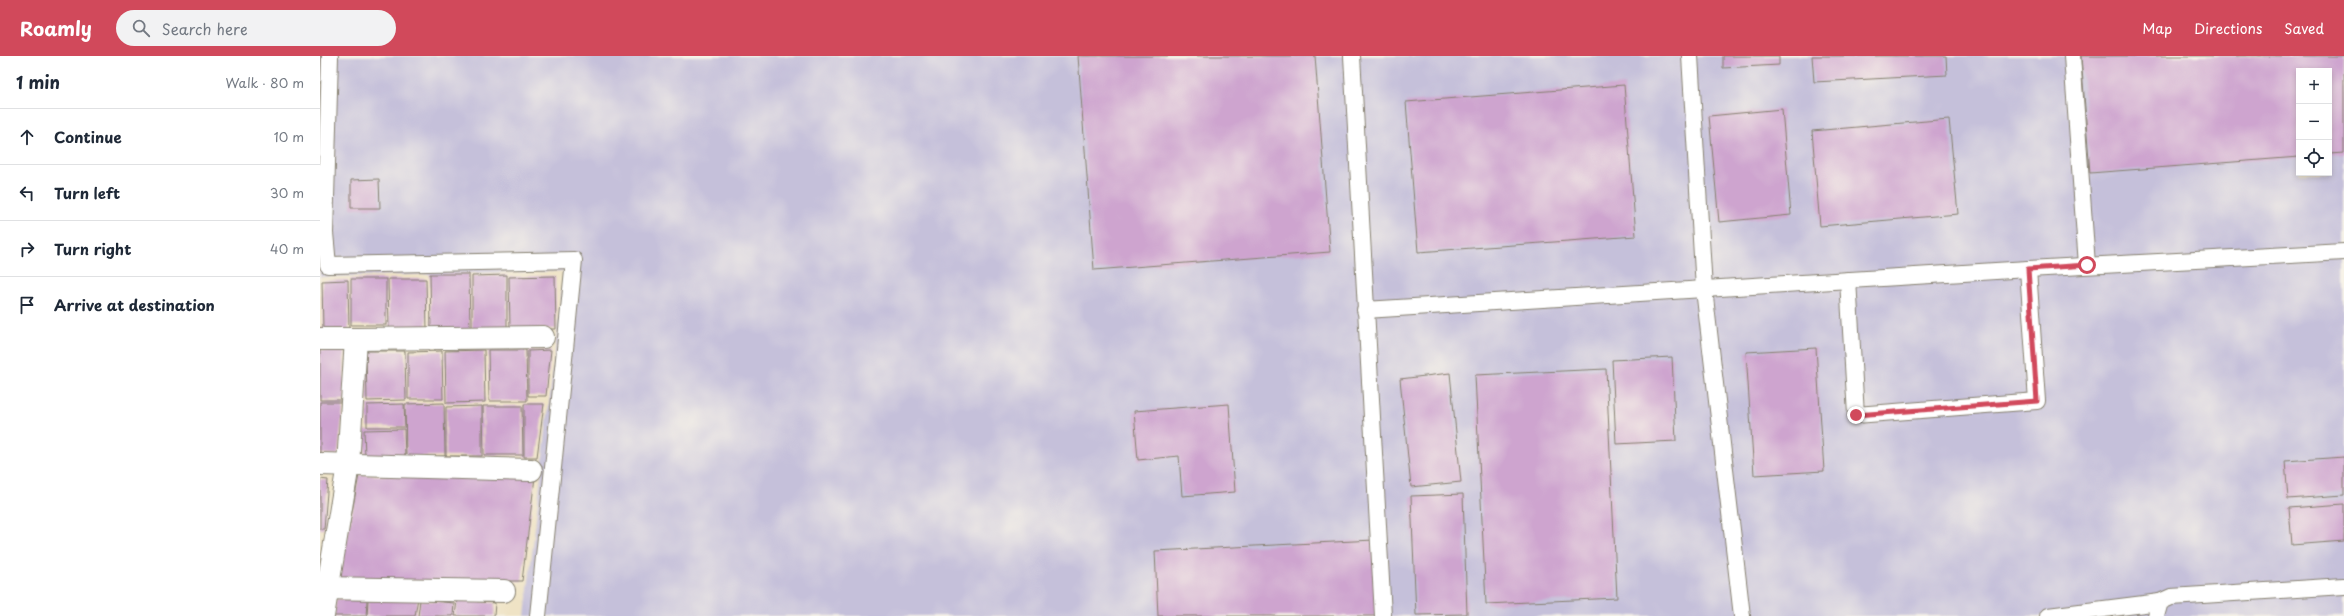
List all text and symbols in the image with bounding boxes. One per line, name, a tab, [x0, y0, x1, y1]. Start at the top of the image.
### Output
search box	[116, 10, 396, 46]
text: Roamly	[20, 14, 92, 42]
icon: search	[130, 17, 152, 39]
text: Search here	[162, 17, 248, 40]
text: Map	[2142, 18, 2172, 39]
text: Directions	[2194, 18, 2262, 39]
text: Saved	[2284, 18, 2324, 39]
map controls	[2296, 68, 2332, 176]
button: +	[2296, 68, 2332, 104]
text: 1 min	[16, 69, 60, 95]
text: Walk · 80 m	[226, 73, 304, 92]
button: −	[2296, 104, 2332, 140]
text: Continue	[54, 125, 122, 148]
icon: ahead	[16, 126, 38, 148]
text: 10 m	[274, 127, 304, 146]
button: locate	[2296, 140, 2332, 176]
text: Turn left	[54, 181, 120, 204]
icon: left	[16, 182, 38, 204]
text: 30 m	[270, 183, 304, 202]
text: Turn right	[54, 237, 131, 260]
icon: right	[16, 238, 38, 260]
text: 40 m	[270, 239, 304, 258]
route start	[2078, 256, 2096, 274]
text: Arrive at destination	[54, 293, 215, 316]
icon: arrive	[16, 294, 38, 316]
route end	[1847, 406, 1865, 424]

